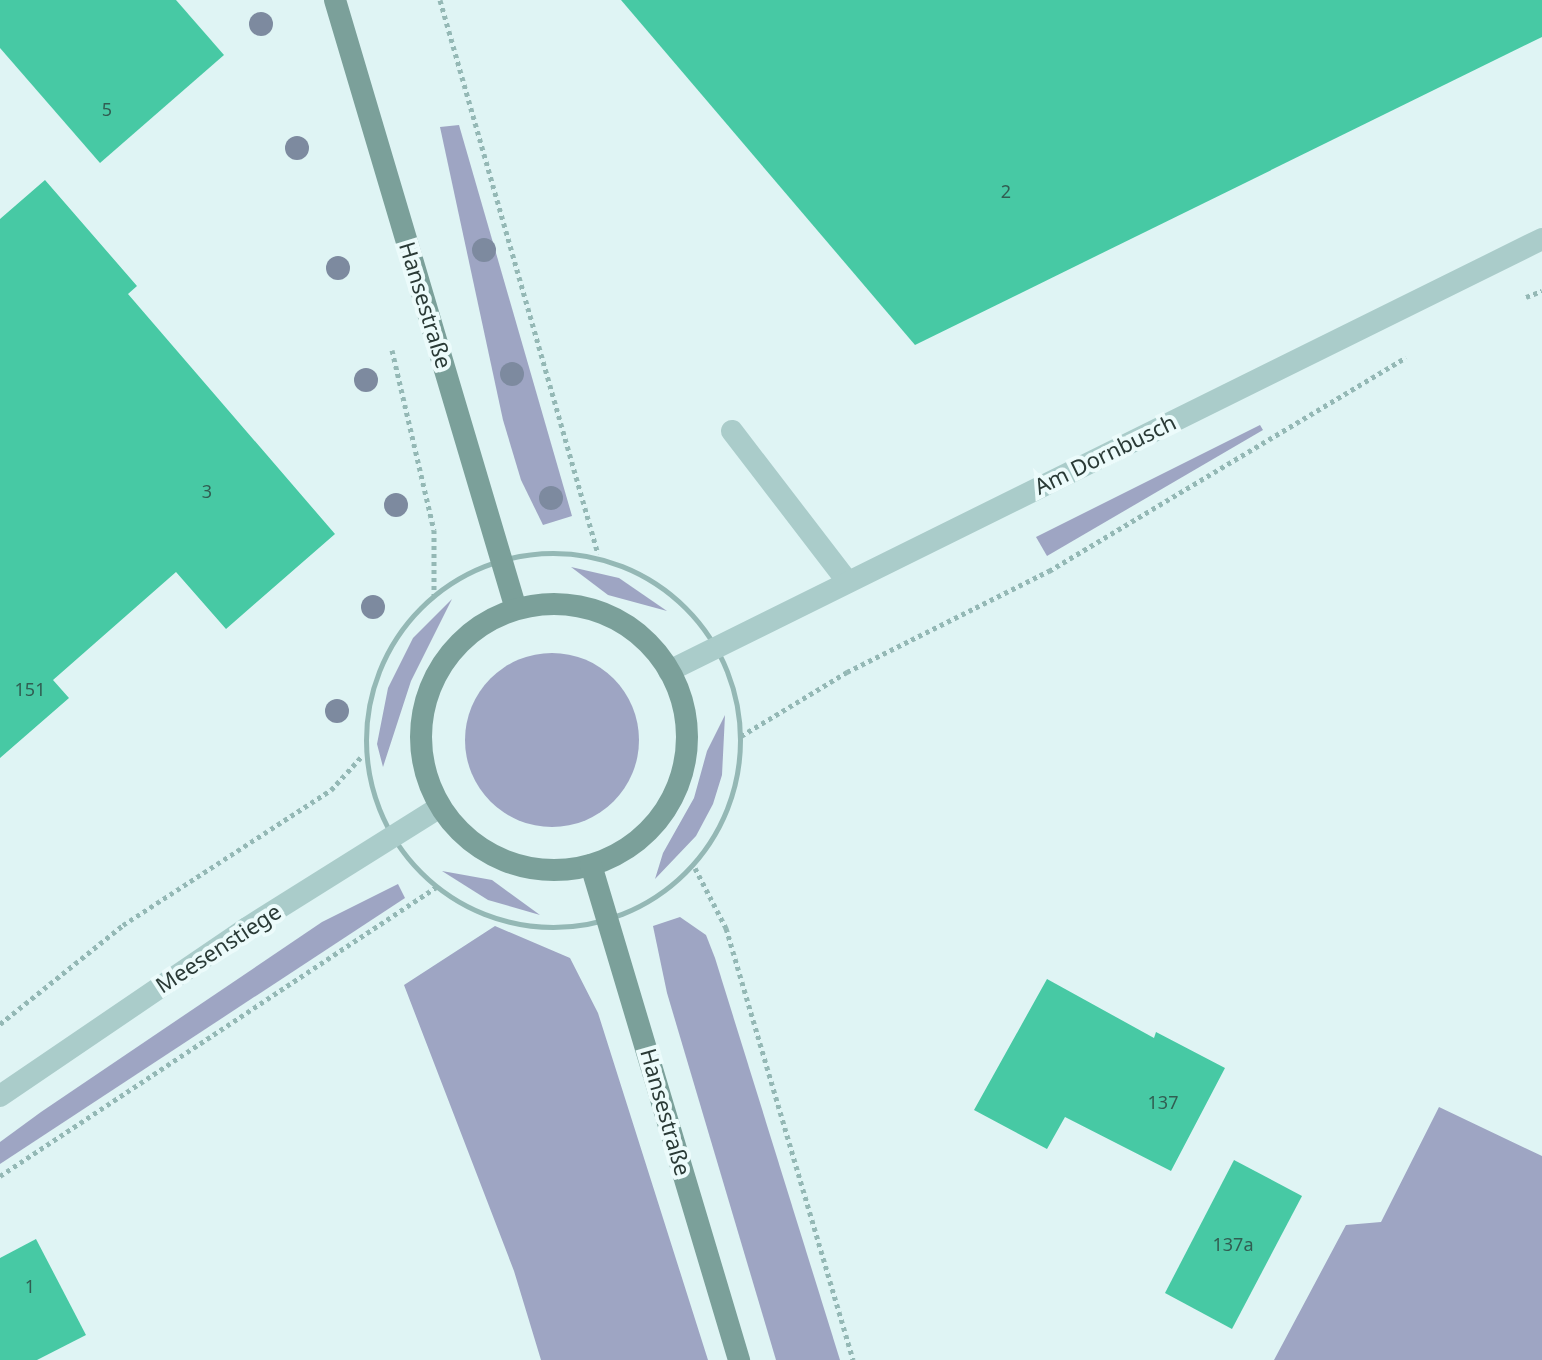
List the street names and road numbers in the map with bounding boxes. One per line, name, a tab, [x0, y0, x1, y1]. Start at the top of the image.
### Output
street label: Hansestraße	[394, 239, 458, 371]
street label: Am Dornbusch	[1030, 408, 1180, 500]
street label: Meesenstiege	[151, 898, 285, 998]
street label: Hansestraße	[635, 1045, 697, 1179]

